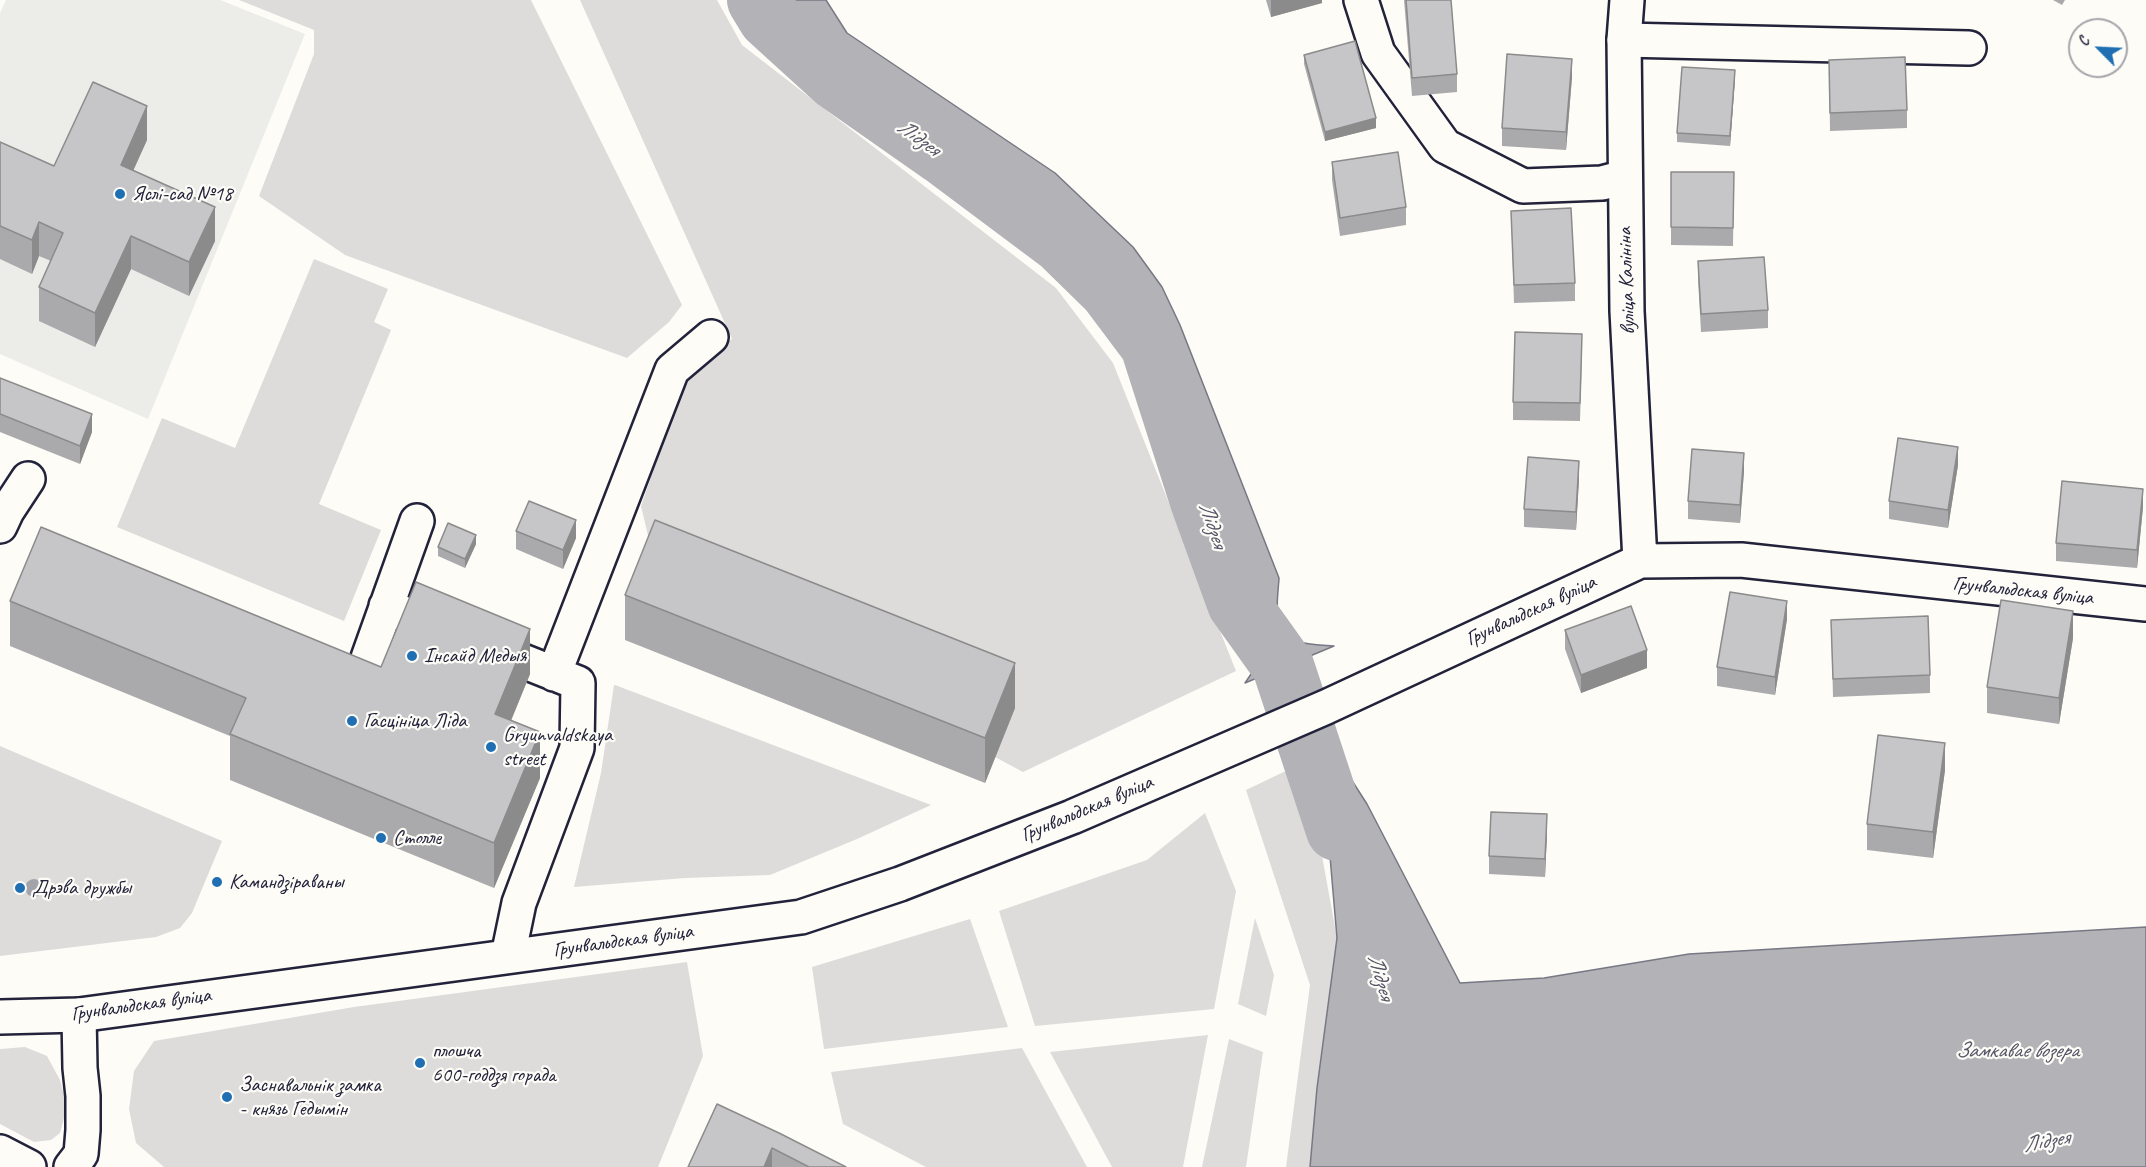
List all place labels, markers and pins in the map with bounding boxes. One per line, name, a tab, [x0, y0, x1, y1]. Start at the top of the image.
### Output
place label: Яслі-сад №18	[132, 181, 233, 207]
marker: Яслі-сад №18	[113, 187, 127, 201]
place label: Інсайд Медыя	[424, 643, 526, 669]
marker: Інсайд Медыя	[405, 649, 419, 663]
place label: Гасцініца Ліда	[364, 708, 466, 734]
marker: Гасцініца Ліда	[345, 714, 359, 728]
place label: Gryunvaldskaya street	[503, 722, 612, 772]
marker: Gryunvaldskaya street	[484, 740, 498, 754]
place label: Столле	[393, 825, 441, 851]
marker: Столле	[374, 831, 388, 845]
place label: Камандзіраваны	[229, 869, 343, 895]
place label: Дрэва дружбы	[32, 875, 131, 901]
marker: Камандзіраваны	[210, 875, 224, 889]
marker: Дрэва дружбы	[13, 881, 27, 895]
place label: плошча 600-годдзя горада	[432, 1038, 556, 1088]
marker: плошча 600-годдзя горада	[413, 1056, 427, 1070]
place label: Заснавальнік замка - князь Гедымін	[239, 1072, 381, 1122]
marker: Заснавальнік замка - князь Гедымін	[220, 1090, 234, 1104]

